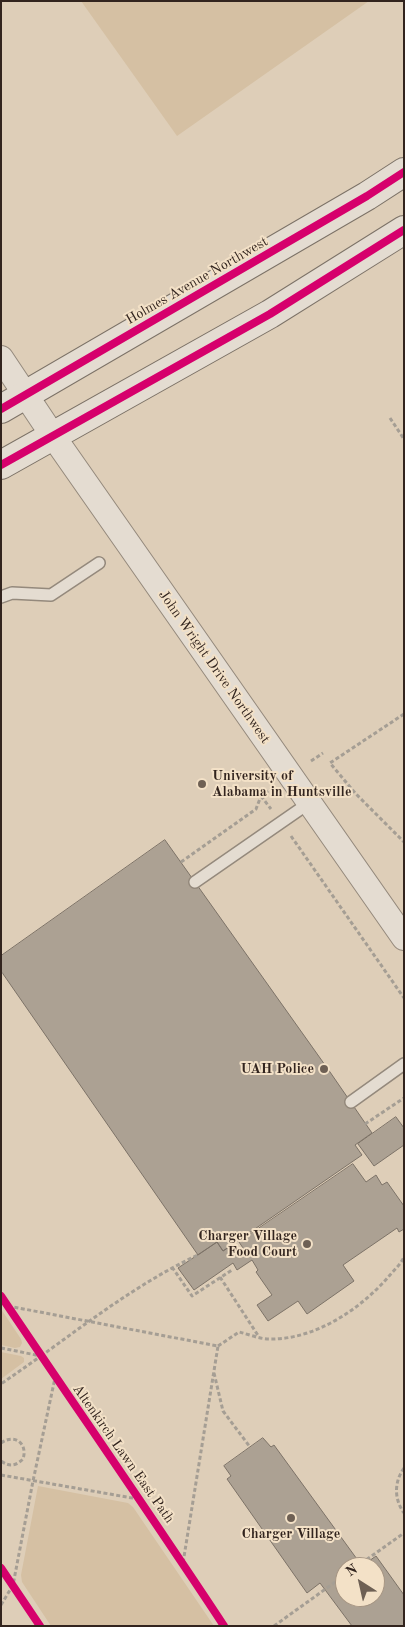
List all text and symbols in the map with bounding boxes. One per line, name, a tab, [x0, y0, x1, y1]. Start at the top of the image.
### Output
street label: Holmes Avenue Northwest	[123, 233, 271, 329]
street label: John Wright Drive Northwest	[155, 587, 273, 747]
place label: University of Alabama in Huntsville	[212, 768, 351, 800]
marker: University of Alabama in Huntsville	[196, 778, 208, 790]
place label: UAH Police	[240, 1061, 314, 1077]
marker: UAH Police	[318, 1063, 330, 1075]
place label: Charger Village Food Court	[198, 1228, 297, 1260]
marker: Charger Village Food Court	[301, 1238, 313, 1250]
street label: Altenkirch Lawn East Path	[69, 1381, 177, 1527]
marker: Charger Village	[285, 1512, 297, 1524]
place label: Charger Village	[242, 1526, 340, 1542]
north arrow	[335, 1557, 385, 1607]
text: N	[344, 1562, 360, 1579]

